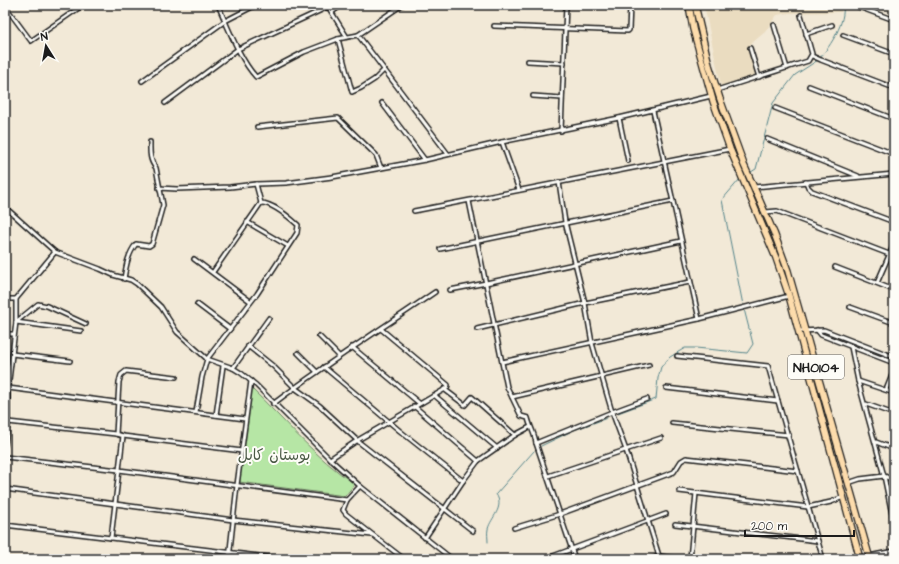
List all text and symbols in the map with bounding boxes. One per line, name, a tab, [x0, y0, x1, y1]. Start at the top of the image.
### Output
north arrow	[26, 26, 66, 66]
text: N	[39, 29, 49, 45]
road number: NH0104	[788, 355, 844, 379]
park label: بوستان کابل	[238, 445, 310, 466]
scale bar	[745, 512, 854, 538]
text: 200 m	[751, 518, 788, 535]

